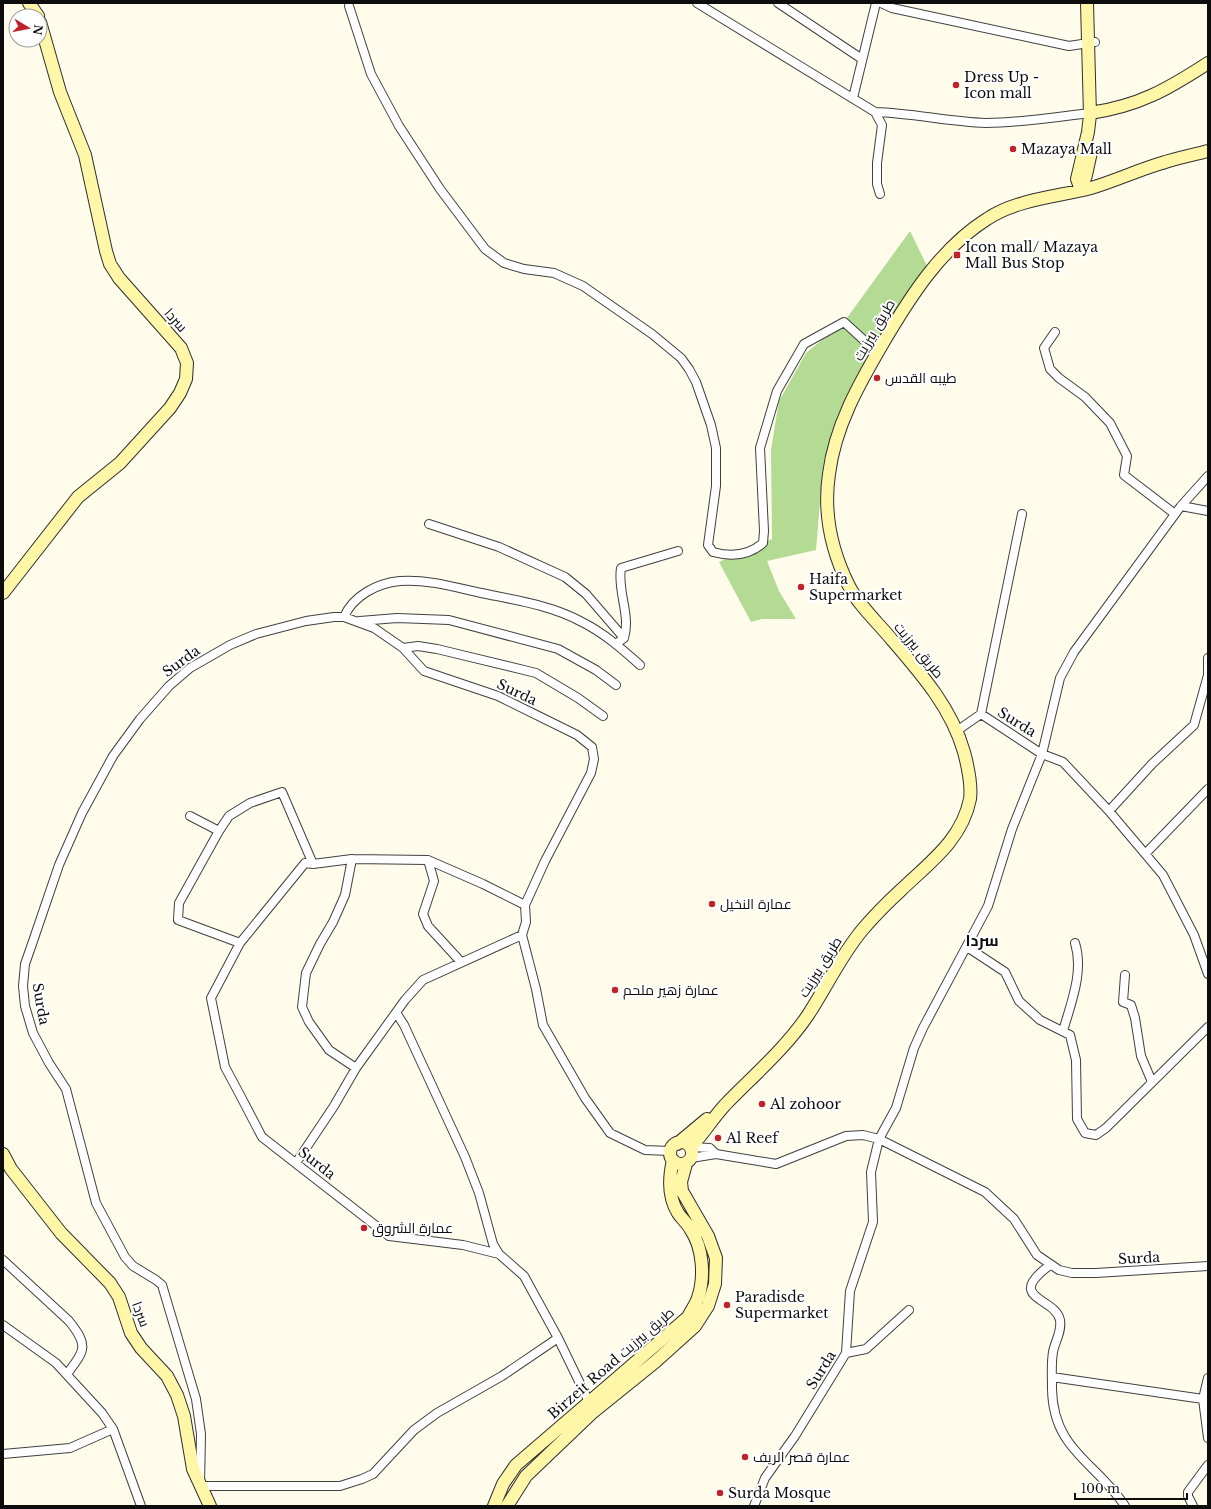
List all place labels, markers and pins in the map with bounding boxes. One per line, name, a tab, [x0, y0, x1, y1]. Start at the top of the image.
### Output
place label: Dress Up - Icon mall	[964, 68, 1039, 102]
marker: Dress Up - Icon mall	[951, 80, 961, 90]
place label: Mazaya Mall	[1021, 140, 1112, 158]
marker: Mazaya Mall	[1008, 144, 1018, 154]
place label: Icon mall/ Mazaya Mall Bus Stop	[965, 238, 1098, 272]
marker: Icon mall/ Mazaya Mall Bus Stop	[952, 250, 962, 260]
place label: طيبه القدس	[885, 369, 957, 387]
marker: طيبه القدس	[872, 373, 882, 383]
place label: Haifa Supermarket	[809, 570, 903, 604]
marker: Haifa Supermarket	[796, 582, 806, 592]
place label: عمارة النخيل	[720, 895, 792, 913]
marker: عمارة النخيل	[707, 899, 717, 909]
place label: عمارة زهير ملحم	[623, 981, 719, 1000]
marker: عمارة زهير ملحم	[610, 985, 620, 995]
place label: Al zohoor	[769, 1095, 841, 1113]
marker: Al zohoor	[757, 1099, 767, 1109]
place label: Al Reef	[725, 1129, 780, 1147]
marker: Al Reef	[713, 1133, 723, 1143]
place label: عمارة الشروق	[372, 1219, 453, 1237]
marker: عمارة الشروق	[359, 1223, 369, 1233]
place label: Paradisde Supermarket	[735, 1288, 829, 1322]
marker: Paradisde Supermarket	[722, 1300, 732, 1310]
place label: عمارة قصر الريف	[753, 1448, 850, 1466]
marker: عمارة قصر الريف	[740, 1452, 750, 1462]
place label: Surda Mosque	[728, 1484, 831, 1502]
marker: Surda Mosque	[715, 1488, 725, 1498]

